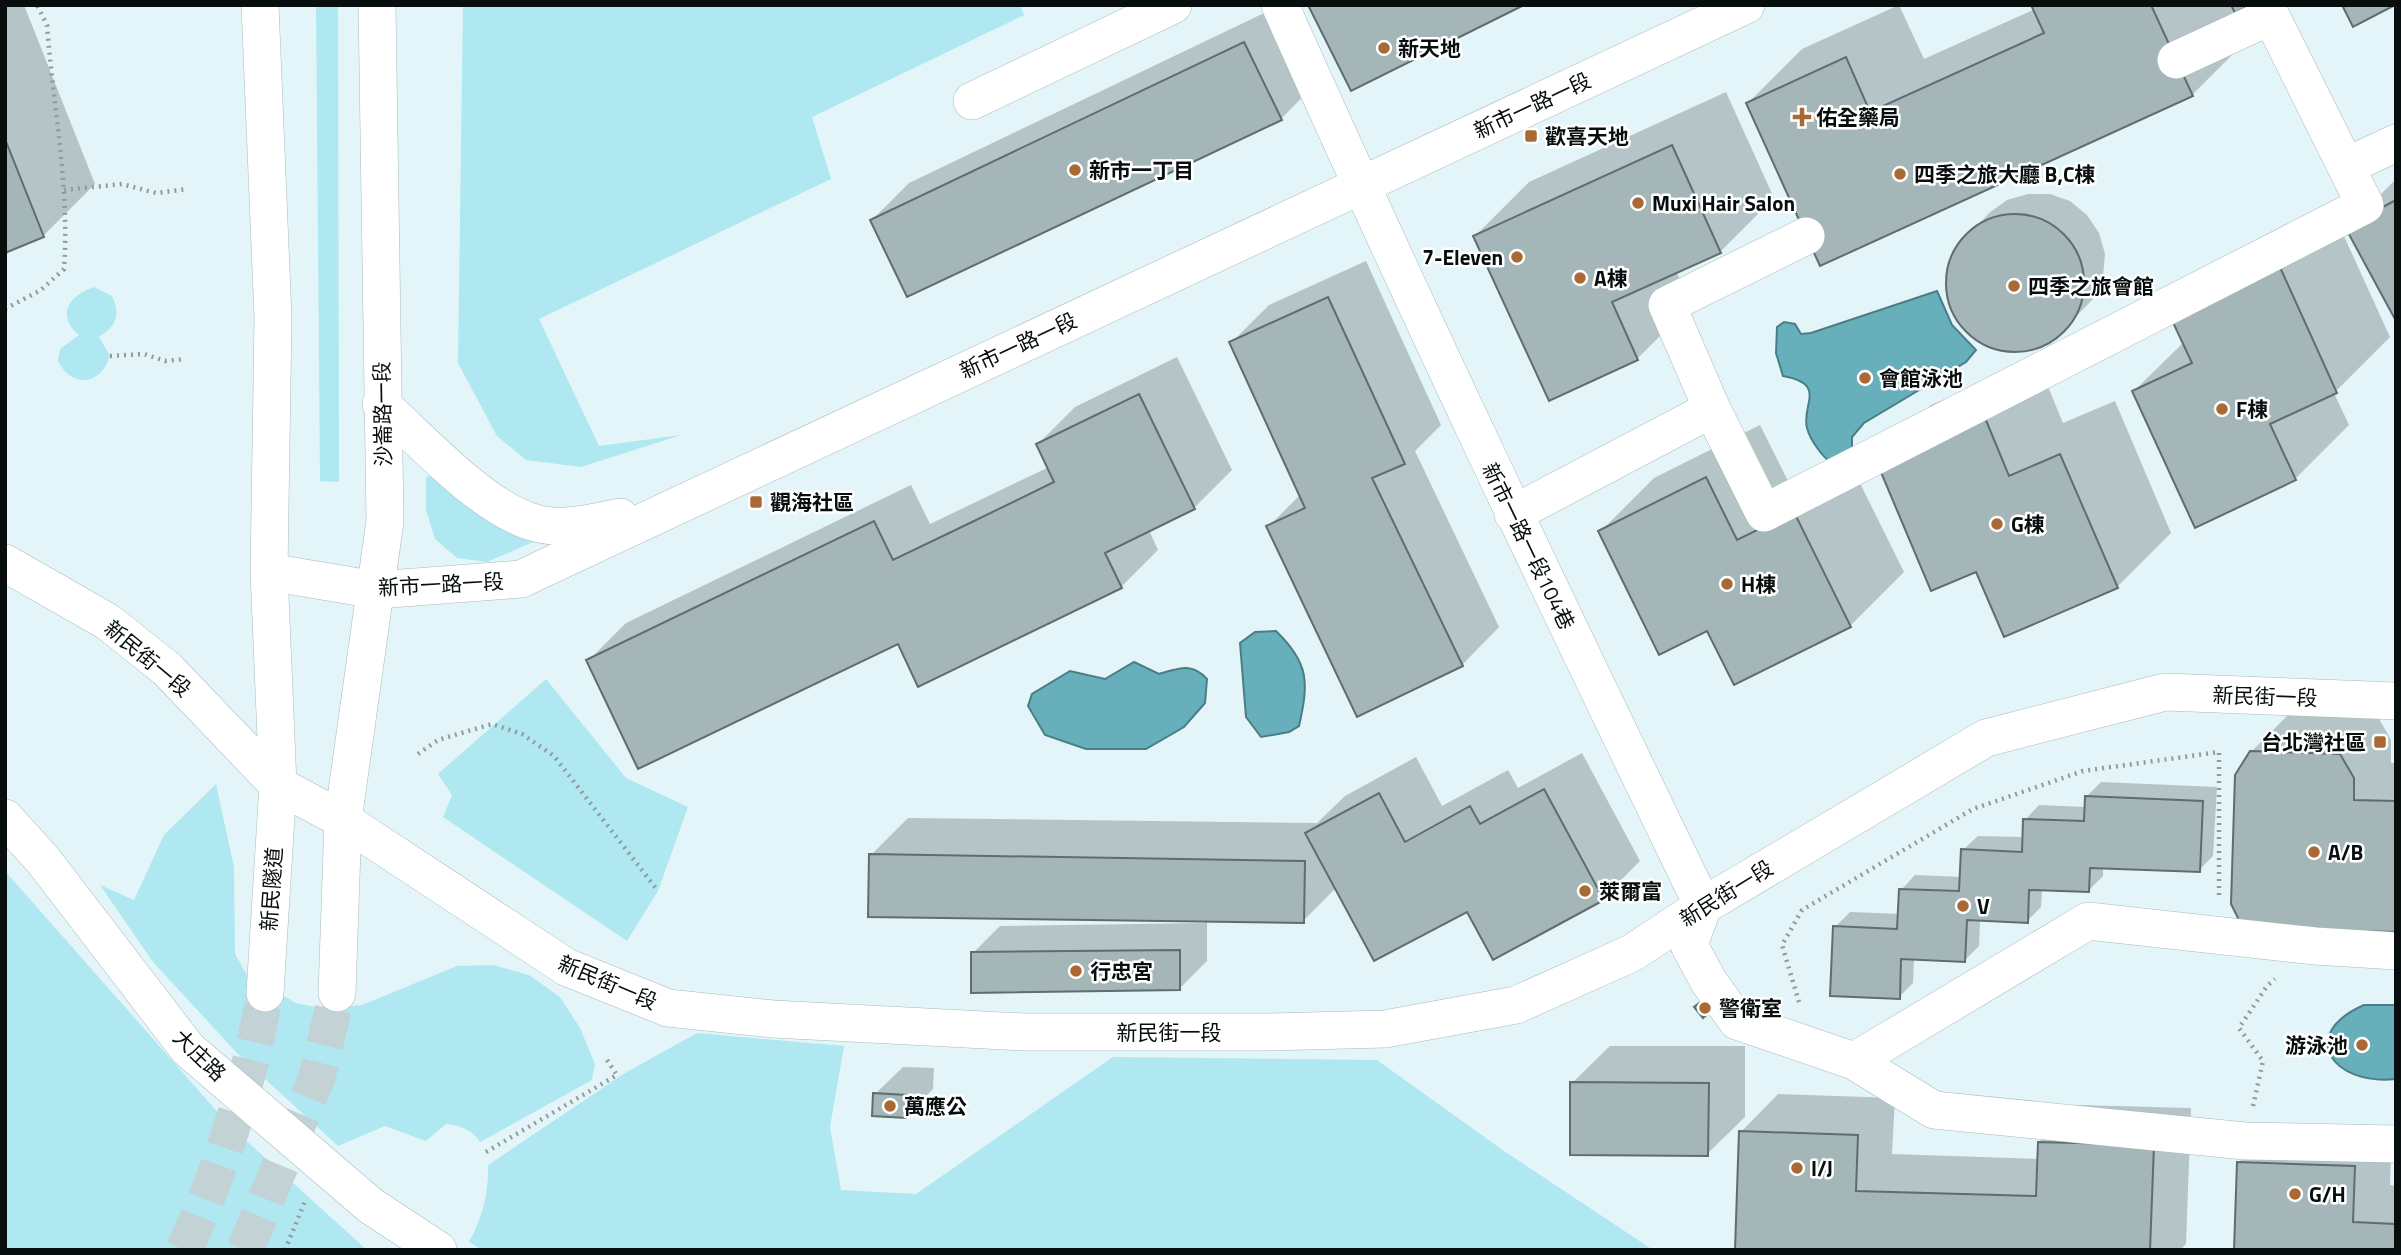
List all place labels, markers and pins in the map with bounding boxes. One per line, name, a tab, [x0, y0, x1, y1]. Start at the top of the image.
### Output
place label: 新天地	[1398, 32, 1461, 64]
marker: 新天地	[1376, 40, 1392, 56]
place label: 佑全藥局	[1816, 101, 1900, 133]
marker: 佑全藥局	[1794, 109, 1810, 125]
place label: 歡喜天地	[1545, 120, 1629, 152]
marker: 歡喜天地	[1523, 128, 1539, 144]
place label: 新市一丁目	[1089, 154, 1194, 186]
place label: 四季之旅大廳 B,C棟	[1914, 158, 2095, 190]
marker: 新市一丁目	[1067, 162, 1083, 178]
marker: 四季之旅大廳 B,C棟	[1892, 166, 1908, 182]
place label: Muxi Hair Salon	[1652, 187, 1795, 219]
marker: Muxi Hair Salon	[1630, 195, 1646, 211]
place label: 7-Eleven	[1422, 241, 1503, 273]
marker: 7-Eleven	[1509, 249, 1525, 265]
place label: A棟	[1594, 262, 1628, 294]
marker: A棟	[1572, 270, 1588, 286]
place label: 四季之旅會館	[2028, 270, 2154, 302]
marker: 四季之旅會館	[2006, 278, 2022, 294]
place label: 會館泳池	[1879, 362, 1963, 394]
marker: 會館泳池	[1857, 370, 1873, 386]
place label: F棟	[2236, 393, 2268, 425]
marker: F棟	[2214, 401, 2230, 417]
place label: 觀海社區	[770, 486, 854, 518]
marker: 觀海社區	[748, 494, 764, 510]
place label: G棟	[2011, 508, 2045, 540]
marker: G棟	[1989, 516, 2005, 532]
place label: H棟	[1741, 568, 1776, 600]
marker: H棟	[1719, 576, 1735, 592]
place label: 台北灣社區	[2261, 726, 2366, 758]
marker: 台北灣社區	[2372, 734, 2388, 750]
place label: A/B	[2328, 836, 2363, 868]
marker: A/B	[2306, 844, 2322, 860]
place label: 萊爾富	[1599, 875, 1662, 907]
marker: 萊爾富	[1577, 883, 1593, 899]
place label: V	[1977, 890, 1990, 922]
marker: V	[1955, 898, 1971, 914]
place label: 行忠宮	[1090, 955, 1153, 987]
marker: 行忠宮	[1068, 963, 1084, 979]
place label: 警衛室	[1719, 992, 1782, 1024]
marker: 警衛室	[1697, 1000, 1713, 1016]
place label: 游泳池	[2285, 1029, 2348, 1061]
marker: 游泳池	[2354, 1037, 2370, 1053]
place label: 萬應公	[904, 1090, 967, 1122]
marker: 萬應公	[882, 1098, 898, 1114]
place label: I/J	[1811, 1152, 1833, 1184]
marker: I/J	[1789, 1160, 1805, 1176]
place label: G/H	[2309, 1178, 2346, 1210]
marker: G/H	[2287, 1186, 2303, 1202]

